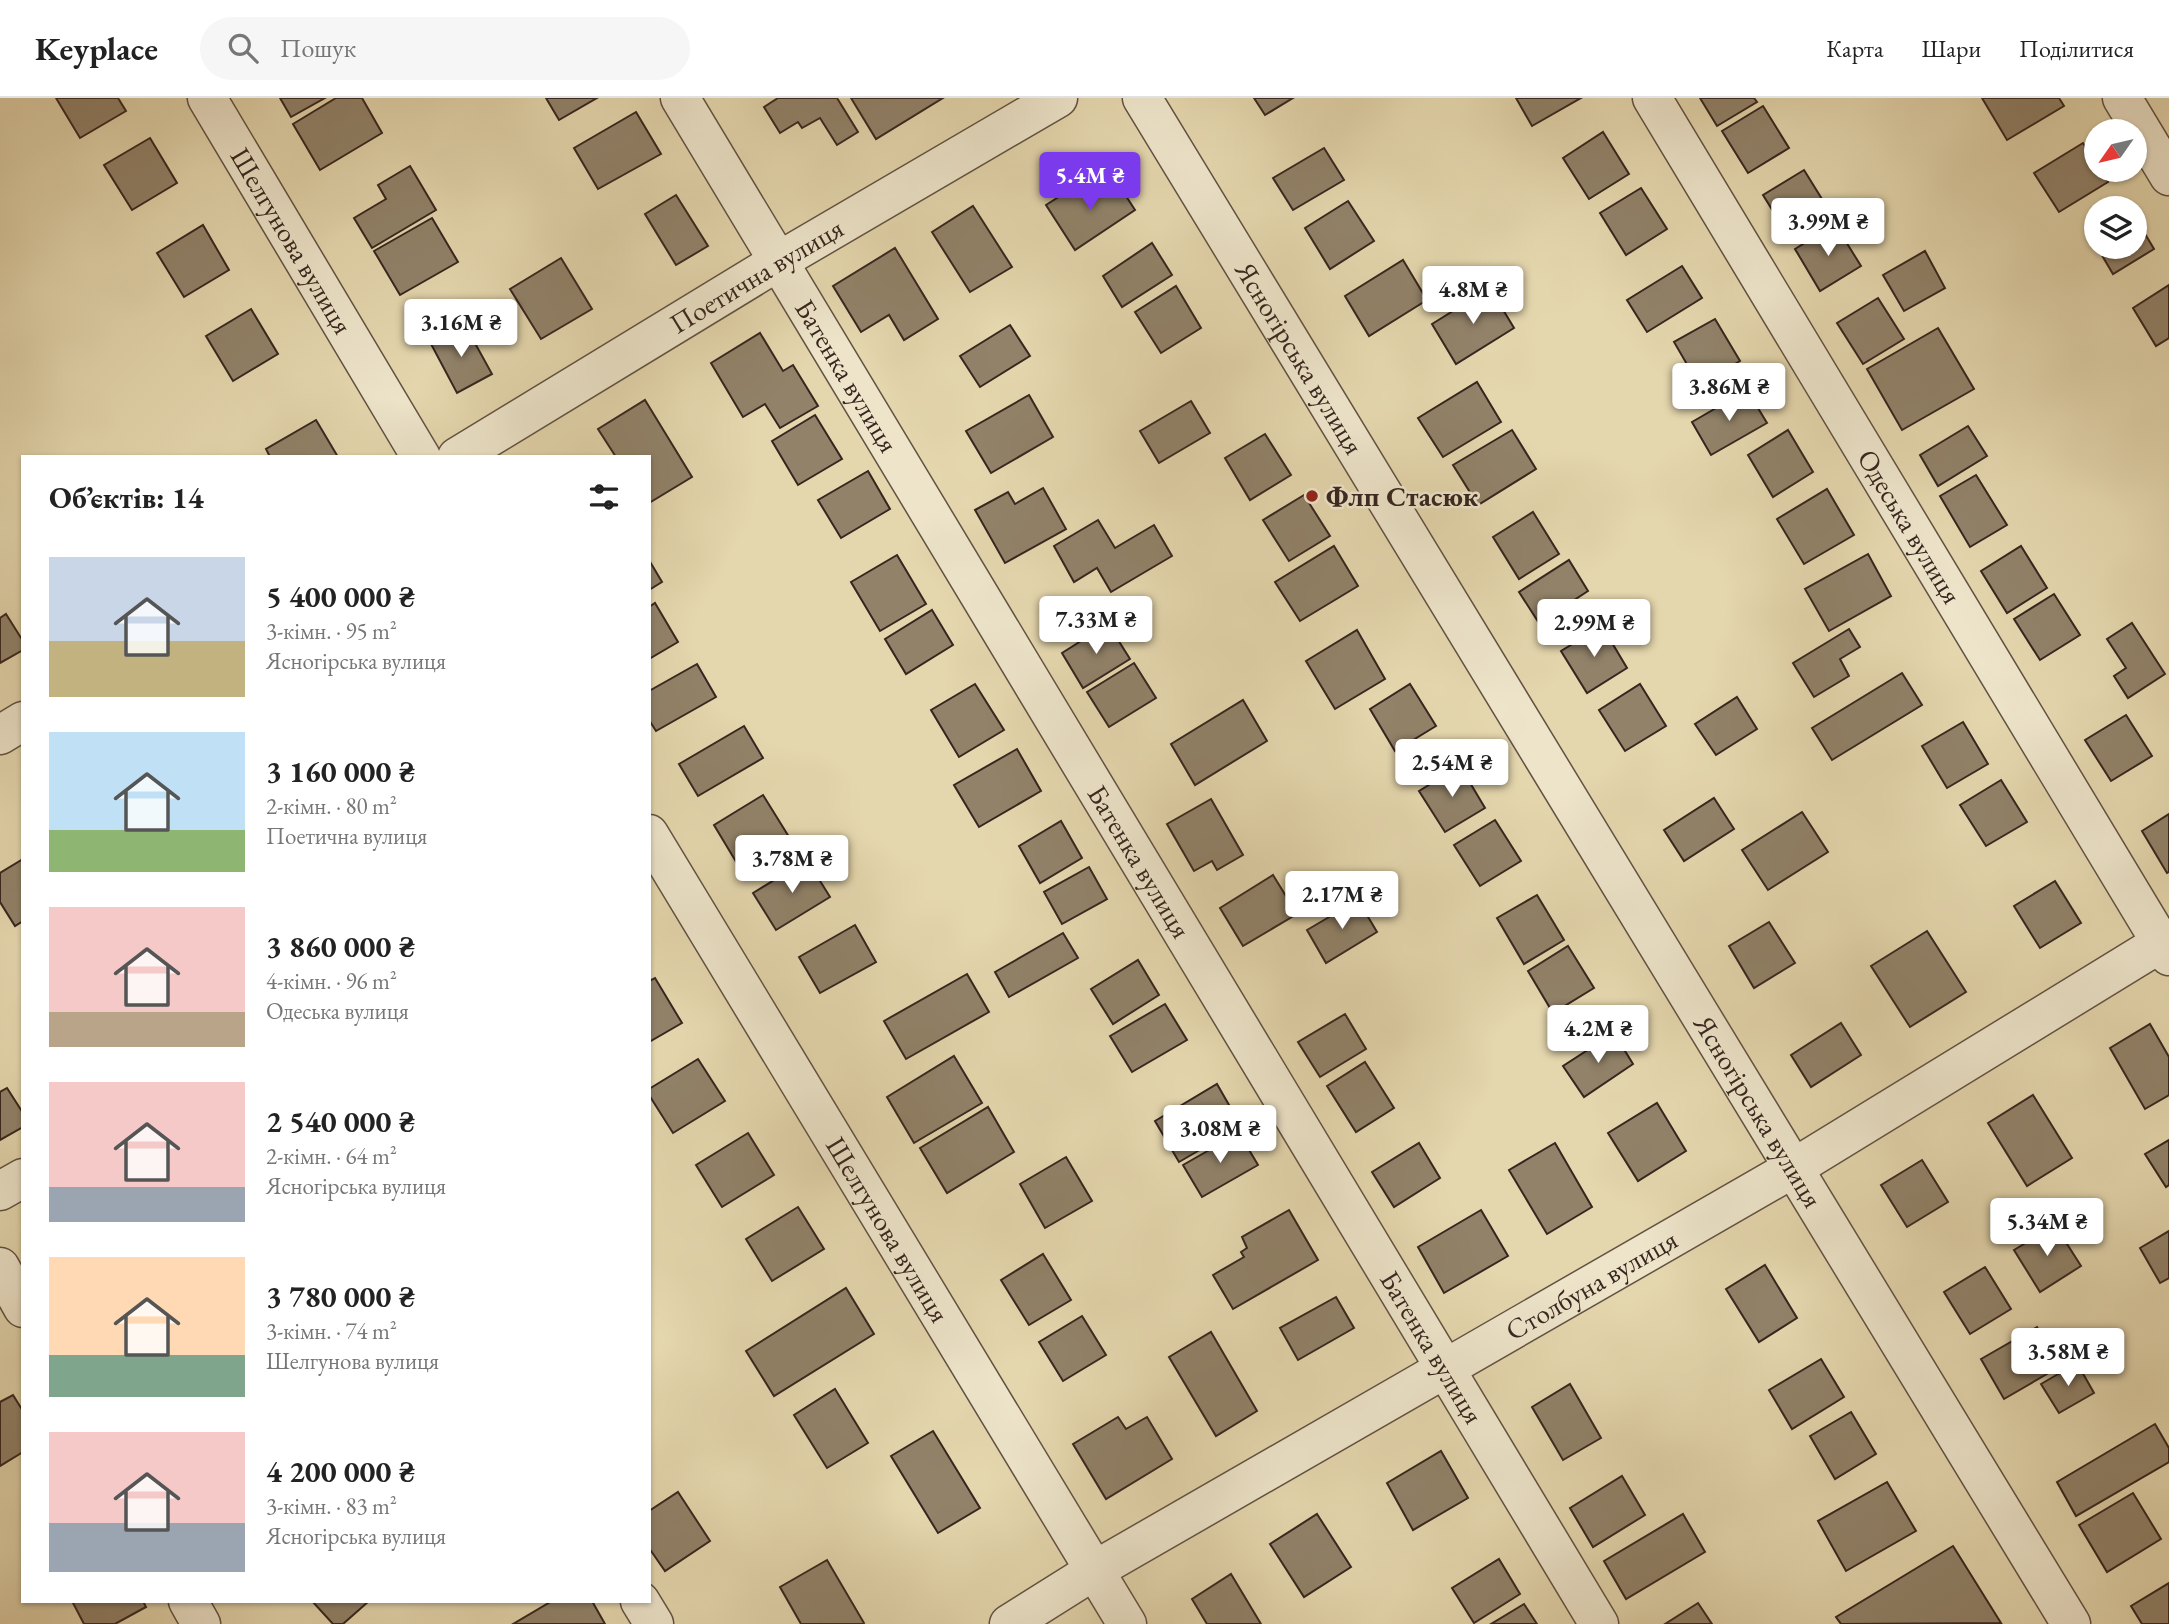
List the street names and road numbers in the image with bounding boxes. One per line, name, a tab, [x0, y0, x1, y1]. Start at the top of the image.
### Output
street label: Шелгунова вулиця	[223, 141, 361, 340]
street label: Поетична вулиця	[663, 210, 850, 341]
street label: Ясногірська вулиця	[1227, 254, 1373, 461]
street label: Батенка вулиця	[787, 292, 907, 459]
street label: Одеська вулиця	[1850, 442, 1970, 610]
street label: Батенка вулиця	[1080, 778, 1200, 945]
street label: Ясногірська вулиця	[1686, 1007, 1831, 1214]
street label: Шелгунова вулиця	[818, 1130, 958, 1329]
street label: Столбуна вулиця	[1499, 1221, 1684, 1348]
street label: Батенка вулиця	[1372, 1264, 1492, 1430]

